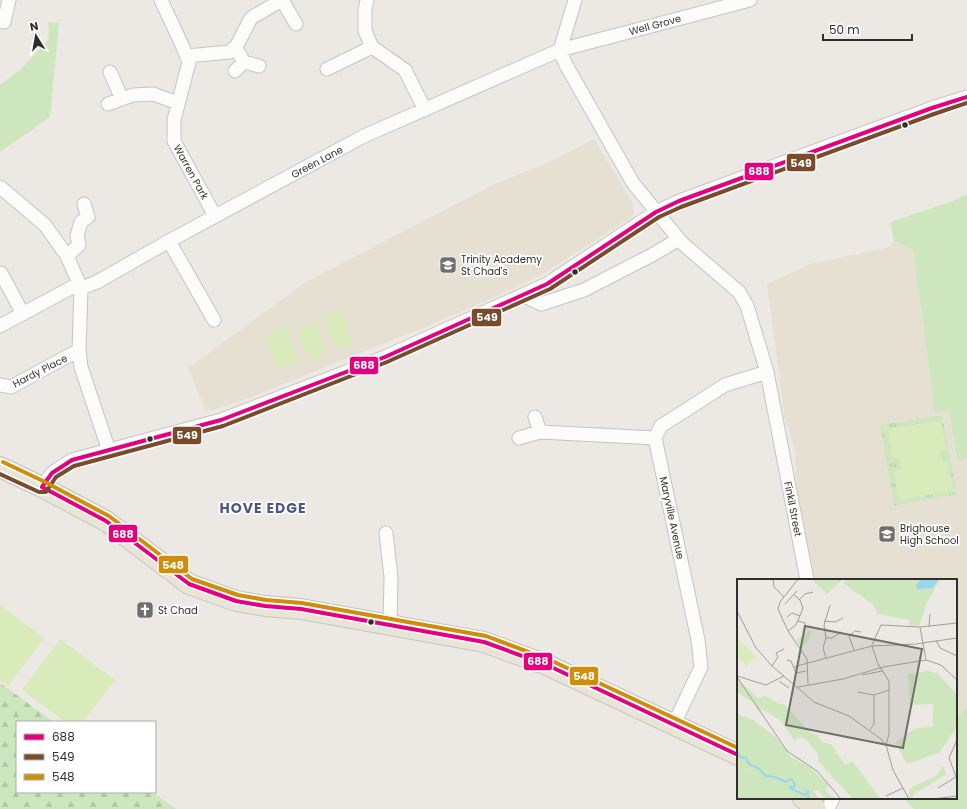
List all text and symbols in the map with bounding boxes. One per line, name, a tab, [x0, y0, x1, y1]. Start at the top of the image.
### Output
street label: Well Grove	[627, 11, 683, 39]
north arrow	[16, 16, 56, 56]
scale bar	[823, 16, 912, 42]
text: N	[29, 18, 40, 35]
text: 50 m	[829, 21, 860, 38]
unlabelled marker	[900, 120, 910, 130]
street label: Warren Park	[170, 142, 213, 203]
street label: Green Lane	[288, 142, 346, 182]
line badge: 549	[786, 153, 816, 172]
text: 549	[790, 155, 812, 171]
line badge: 688	[744, 162, 774, 181]
text: 688	[748, 163, 770, 179]
place label: Trinity Academy St Chad's	[461, 252, 542, 279]
school or university icon: Trinity Academy St Chad's	[438, 255, 458, 275]
unlabelled marker	[570, 267, 580, 277]
line badge: 549	[471, 308, 502, 327]
text: 549	[476, 309, 498, 325]
street label: Hardy Place	[10, 351, 70, 391]
line badge: 688	[349, 356, 379, 375]
text: 688	[353, 357, 375, 373]
line badge: 549	[172, 426, 202, 445]
text: 549	[176, 427, 198, 443]
unlabelled marker	[145, 434, 155, 444]
street label: Maryville Avenue	[656, 475, 688, 561]
street label: Finkil Street	[780, 480, 806, 538]
district label: HOVE EDGE	[220, 498, 307, 518]
place label: Brighouse High School	[900, 521, 959, 548]
line badge: 688	[108, 524, 138, 543]
school or university icon: Brighouse High School	[877, 524, 897, 544]
text: 688	[112, 526, 134, 542]
line badge: 548	[158, 555, 189, 574]
text: 548	[162, 557, 184, 573]
inset map	[737, 579, 957, 799]
church icon: St Chad	[135, 600, 155, 620]
place label: St Chad	[158, 603, 198, 618]
unlabelled marker	[366, 617, 376, 627]
line badge: 688	[523, 652, 553, 671]
text: 688	[527, 653, 549, 669]
line badge: 548	[569, 666, 599, 686]
text: 548	[573, 668, 595, 684]
legend	[16, 721, 156, 793]
text: 688	[52, 728, 75, 745]
text: 549	[52, 748, 75, 765]
text: 548	[52, 768, 75, 785]

